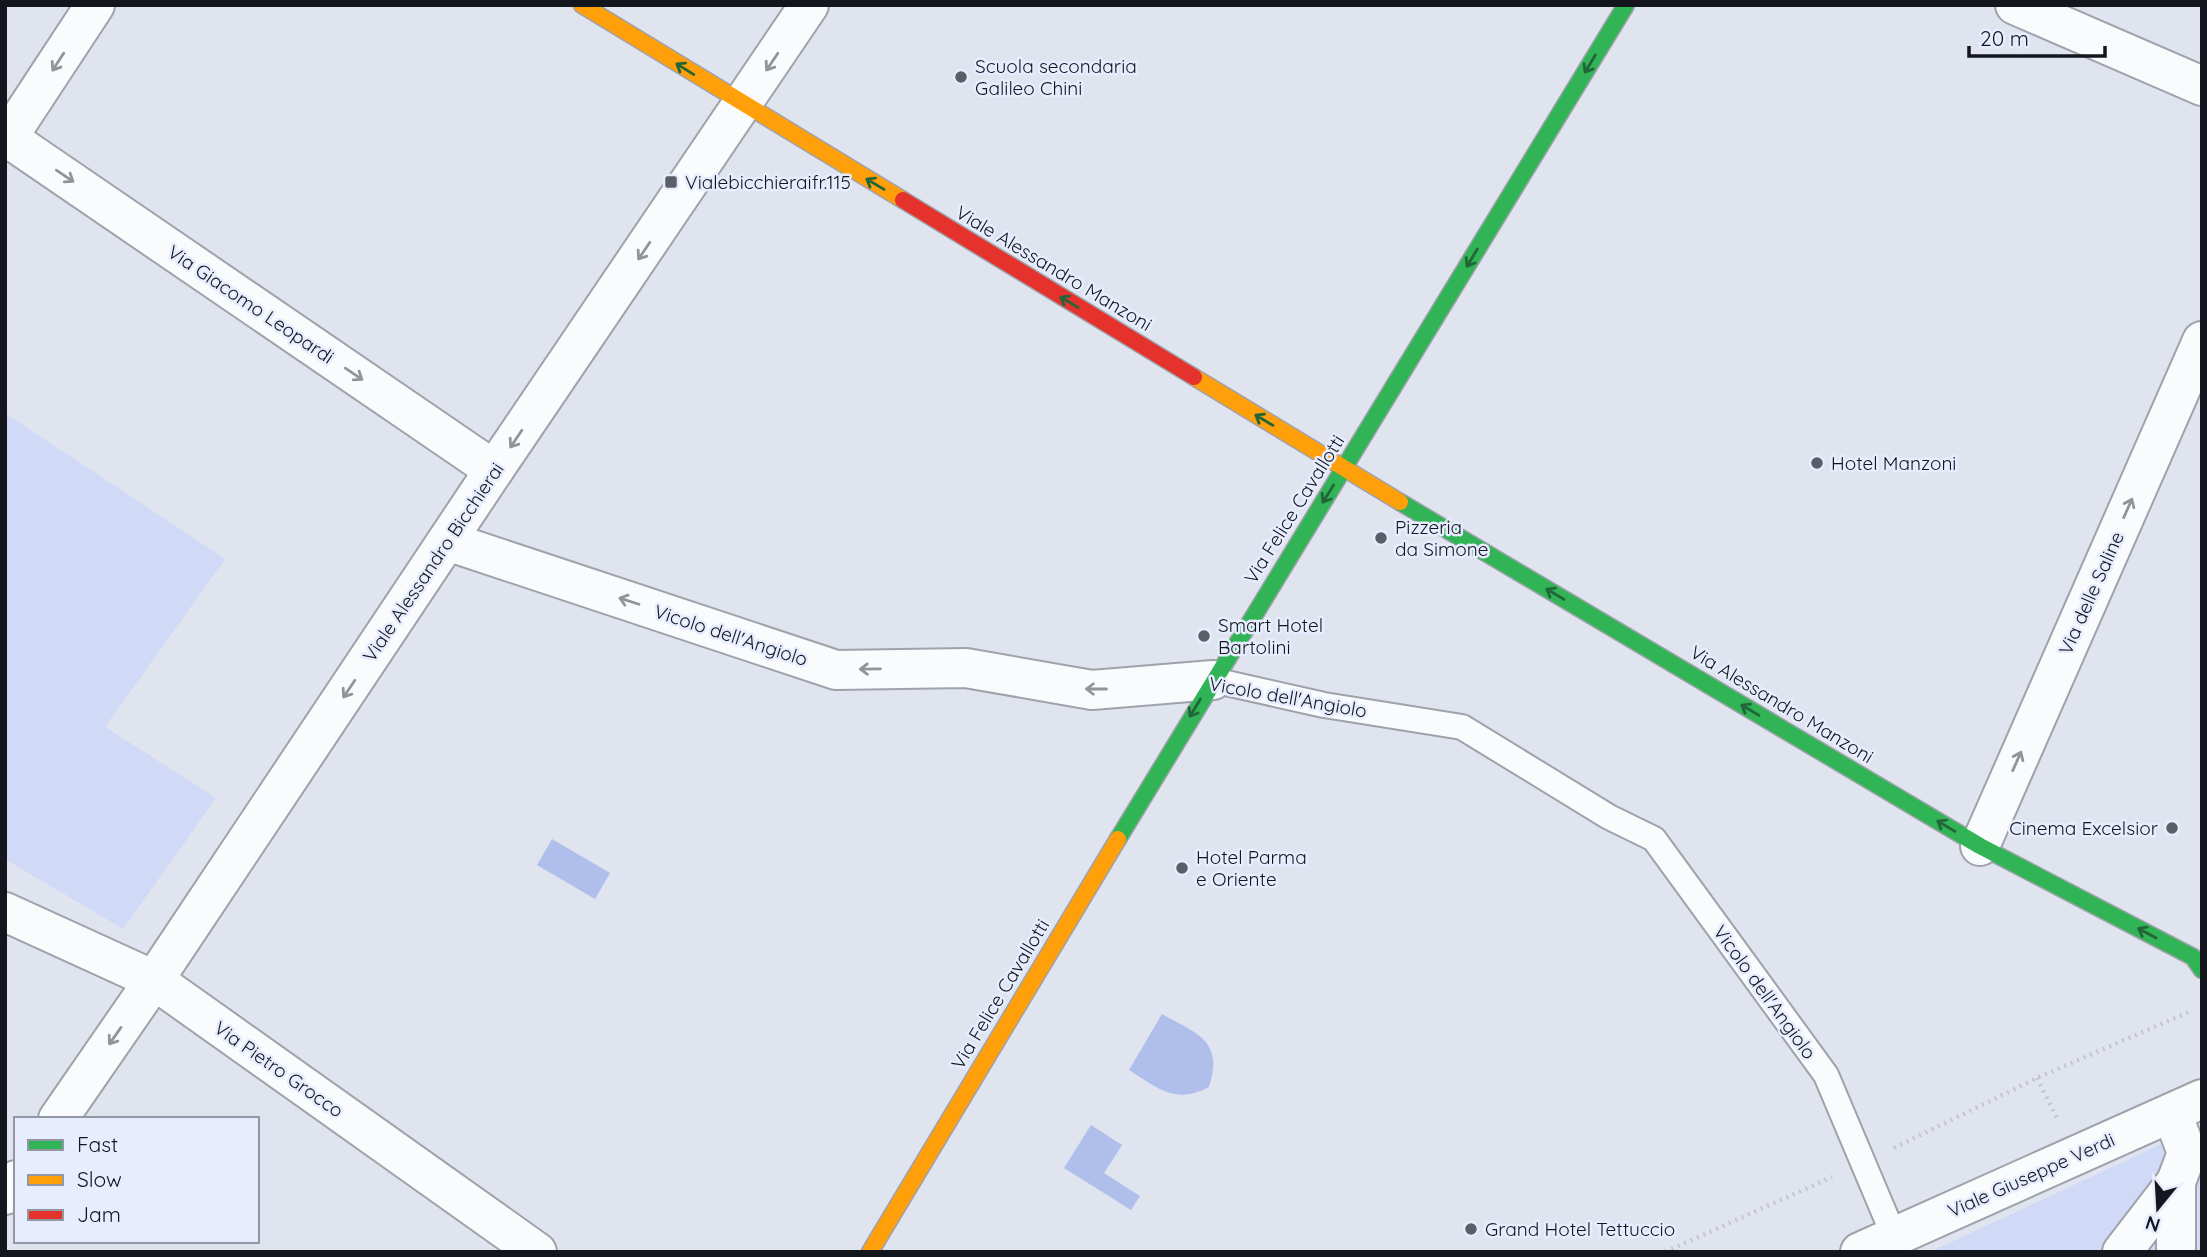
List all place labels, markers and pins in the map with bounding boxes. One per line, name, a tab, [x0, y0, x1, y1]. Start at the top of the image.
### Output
place label: Scuola secondaria Galileo Chini	[975, 54, 1137, 100]
marker: Scuola secondaria Galileo Chini	[953, 69, 969, 85]
place label: Vialebicchieraifr.115	[685, 170, 851, 194]
marker: Vialebicchieraifr.115	[663, 174, 679, 190]
place label: Hotel Manzoni	[1831, 451, 1956, 475]
marker: Hotel Manzoni	[1809, 455, 1825, 471]
place label: Pizzeria da Simone	[1395, 515, 1488, 561]
marker: Pizzeria da Simone	[1373, 530, 1389, 546]
place label: Smart Hotel Bartolini	[1218, 613, 1323, 659]
marker: Smart Hotel Bartolini	[1196, 628, 1212, 644]
place label: Cinema Excelsior	[2009, 816, 2159, 840]
marker: Cinema Excelsior	[2164, 820, 2180, 836]
place label: Hotel Parma e Oriente	[1196, 845, 1307, 891]
marker: Hotel Parma e Oriente	[1174, 860, 1190, 876]
place label: Grand Hotel Tettuccio	[1485, 1217, 1675, 1241]
marker: Grand Hotel Tettuccio	[1463, 1221, 1479, 1237]

